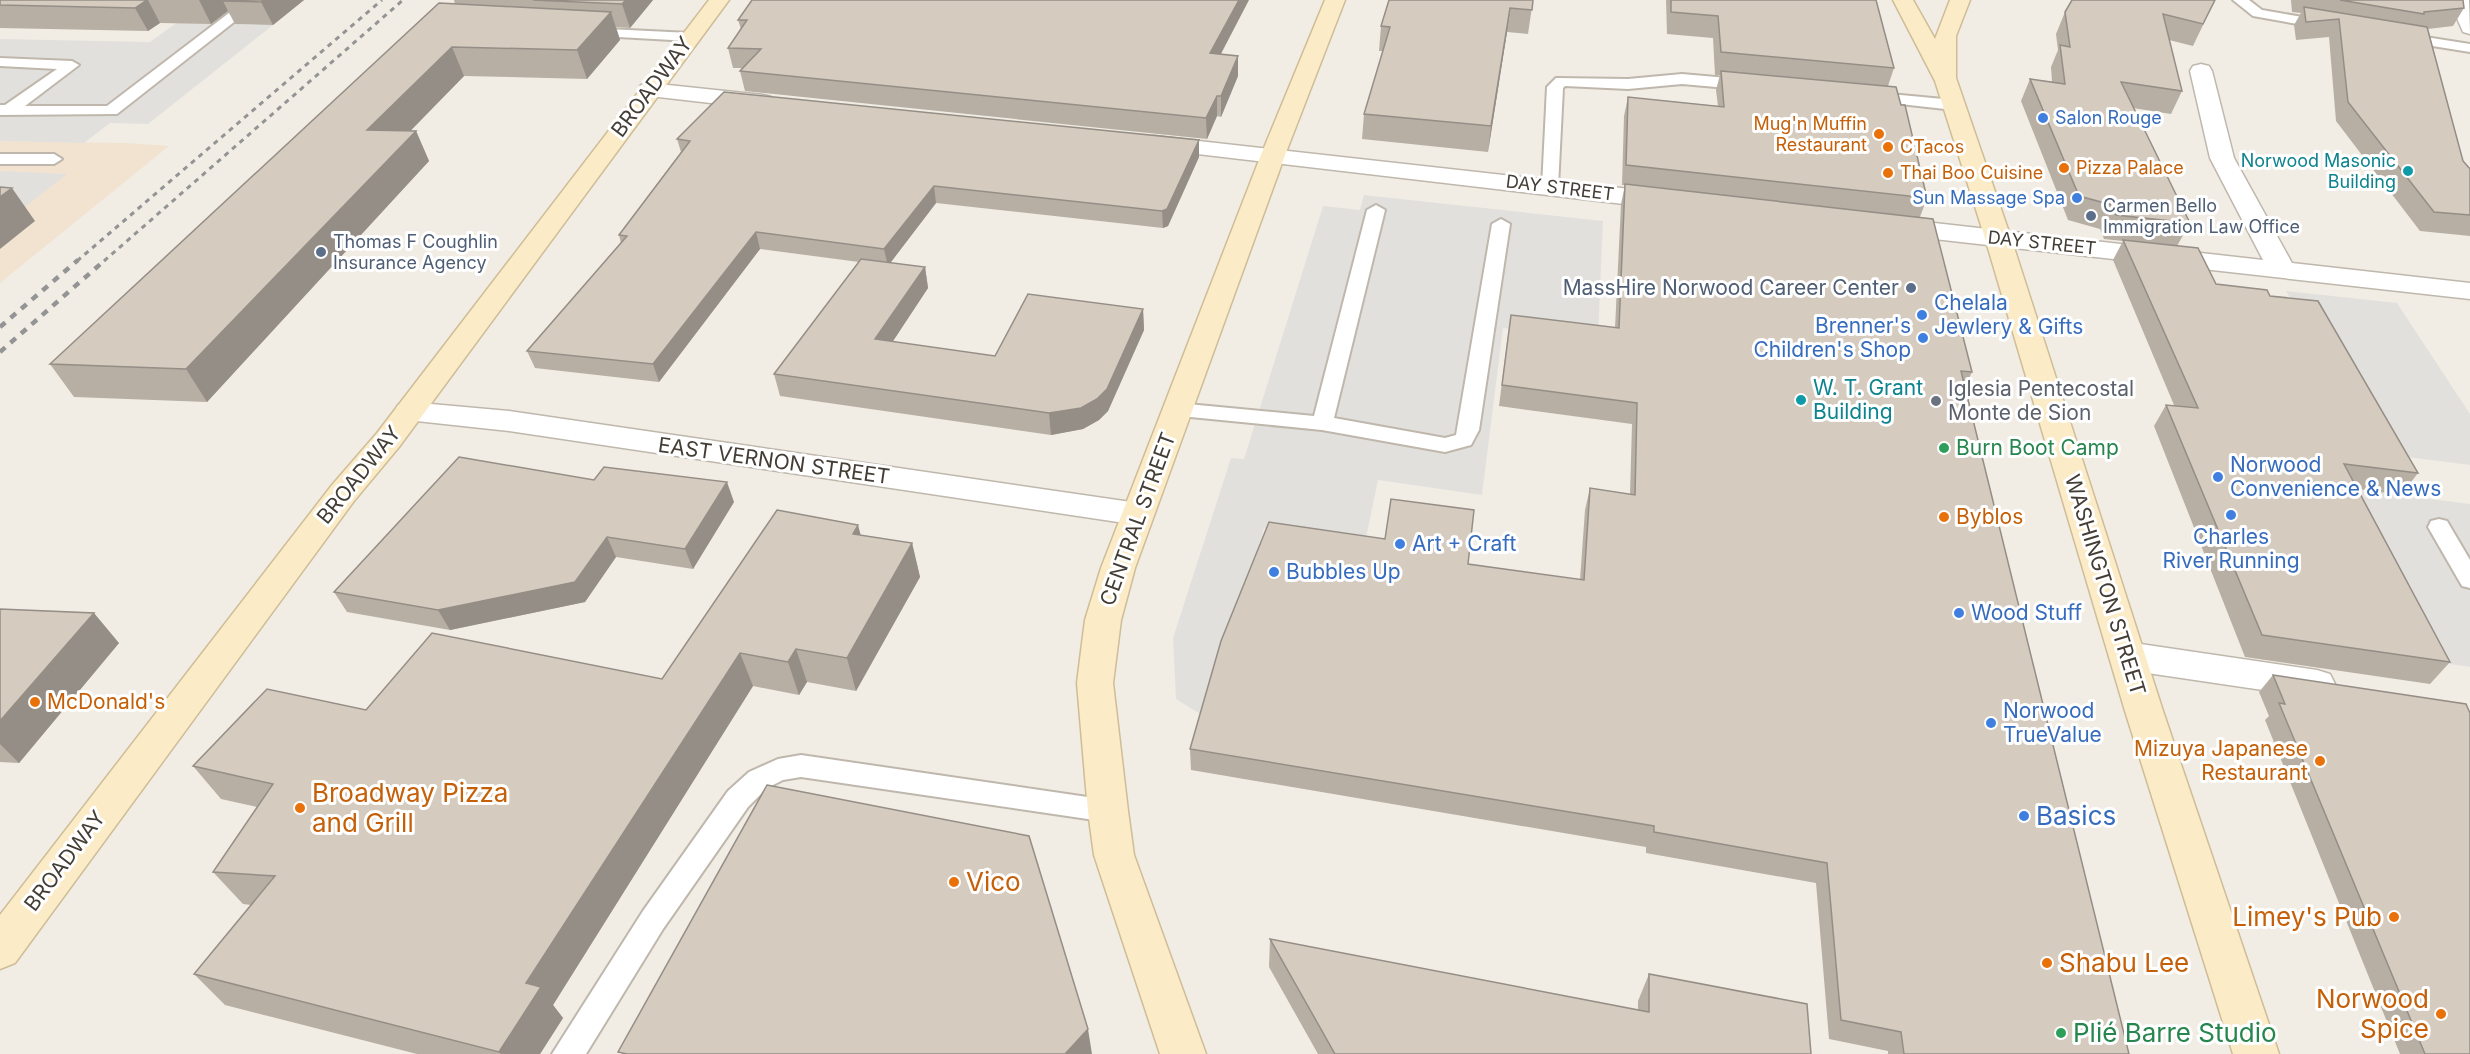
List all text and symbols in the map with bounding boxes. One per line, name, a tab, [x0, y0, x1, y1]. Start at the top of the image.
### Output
street label: BROADWAY	[606, 32, 697, 142]
place label: Salon Rouge	[2055, 107, 2162, 128]
marker: Salon Rouge	[2036, 111, 2050, 125]
place label: Mug'n Muffin Restaurant	[1753, 113, 1867, 155]
marker: Mug'n Muffin Restaurant	[1872, 127, 1886, 141]
place label: CTacos	[1900, 136, 1964, 157]
marker: CTacos	[1881, 140, 1895, 154]
place label: Norwood Masonic Building	[2241, 150, 2396, 192]
place label: Pizza Palace	[2076, 157, 2184, 178]
marker: Pizza Palace	[2057, 161, 2071, 175]
place label: Thai Boo Cuisine	[1900, 162, 2043, 183]
marker: Norwood Masonic Building	[2401, 164, 2415, 178]
marker: Thai Boo Cuisine	[1881, 166, 1895, 180]
street label: DAY STREET	[1505, 170, 1615, 205]
place label: Sun Massage Spa	[1912, 187, 2065, 208]
marker: Sun Massage Spa	[2070, 191, 2084, 205]
place label: Carmen Bello Immigration Law Office	[2103, 195, 2300, 237]
marker: Carmen Bello Immigration Law Office	[2084, 209, 2098, 223]
street label: DAY STREET	[1987, 226, 2097, 259]
place label: Thomas F Coughlin Insurance Agency	[333, 231, 498, 273]
marker: Thomas F Coughlin Insurance Agency	[314, 245, 328, 259]
place label: MassHire Norwood Career Center	[1563, 275, 1899, 300]
marker: MassHire Norwood Career Center	[1904, 281, 1918, 295]
place label: Chelala Jewlery & Gifts	[1934, 290, 2083, 339]
marker: Chelala Jewlery & Gifts	[1915, 308, 1929, 322]
place label: Brenner's Children's Shop	[1753, 313, 1911, 362]
marker: Brenner's Children's Shop	[1916, 331, 1930, 345]
place label: W. T. Grant Building	[1813, 375, 1923, 424]
place label: Iglesia Pentecostal Monte de Sion	[1948, 376, 2134, 425]
marker: W. T. Grant Building	[1794, 393, 1808, 407]
marker: Iglesia Pentecostal Monte de Sion	[1929, 394, 1943, 408]
street label: BROADWAY	[311, 421, 406, 529]
street label: CENTRAL STREET	[1095, 429, 1180, 609]
street label: EAST VERNON STREET	[657, 432, 891, 489]
place label: Burn Boot Camp	[1956, 435, 2119, 460]
marker: Burn Boot Camp	[1937, 441, 1951, 455]
place label: Norwood Convenience & News	[2230, 452, 2441, 501]
marker: Norwood Convenience & News	[2211, 470, 2225, 484]
street label: WASHINGTON STREET	[2060, 471, 2151, 698]
place label: Byblos	[1956, 504, 2023, 529]
marker: Charles River Running	[2224, 508, 2238, 522]
marker: Byblos	[1937, 510, 1951, 524]
place label: Charles River Running	[2162, 524, 2300, 573]
place label: Art + Craft	[1412, 531, 1516, 556]
marker: Art + Craft	[1393, 537, 1407, 551]
place label: Bubbles Up	[1286, 559, 1401, 584]
marker: Bubbles Up	[1267, 565, 1281, 579]
place label: Wood Stuff	[1971, 600, 2082, 625]
marker: Wood Stuff	[1952, 606, 1966, 620]
place label: McDonald's	[47, 689, 165, 714]
marker: McDonald's	[28, 695, 42, 709]
place label: Norwood TrueValue	[2003, 698, 2102, 747]
marker: Norwood TrueValue	[1984, 716, 1998, 730]
place label: Mizuya Japanese Restaurant	[2134, 736, 2308, 785]
marker: Mizuya Japanese Restaurant	[2313, 754, 2327, 768]
place label: Broadway Pizza and Grill	[312, 777, 508, 838]
place label: Basics	[2036, 800, 2116, 831]
marker: Broadway Pizza and Grill	[293, 801, 307, 815]
street label: BROADWAY	[19, 806, 110, 916]
marker: Basics	[2017, 809, 2031, 823]
place label: Vico	[966, 866, 1021, 897]
marker: Vico	[947, 875, 961, 889]
place label: Limey's Pub	[2232, 901, 2382, 932]
marker: Limey's Pub	[2387, 910, 2401, 924]
place label: Shabu Lee	[2059, 947, 2189, 978]
marker: Shabu Lee	[2040, 956, 2054, 970]
place label: Norwood Spice	[2316, 983, 2429, 1044]
marker: Norwood Spice	[2434, 1007, 2448, 1021]
place label: Plié Barre Studio	[2073, 1017, 2277, 1048]
marker: Plié Barre Studio	[2054, 1026, 2068, 1040]

